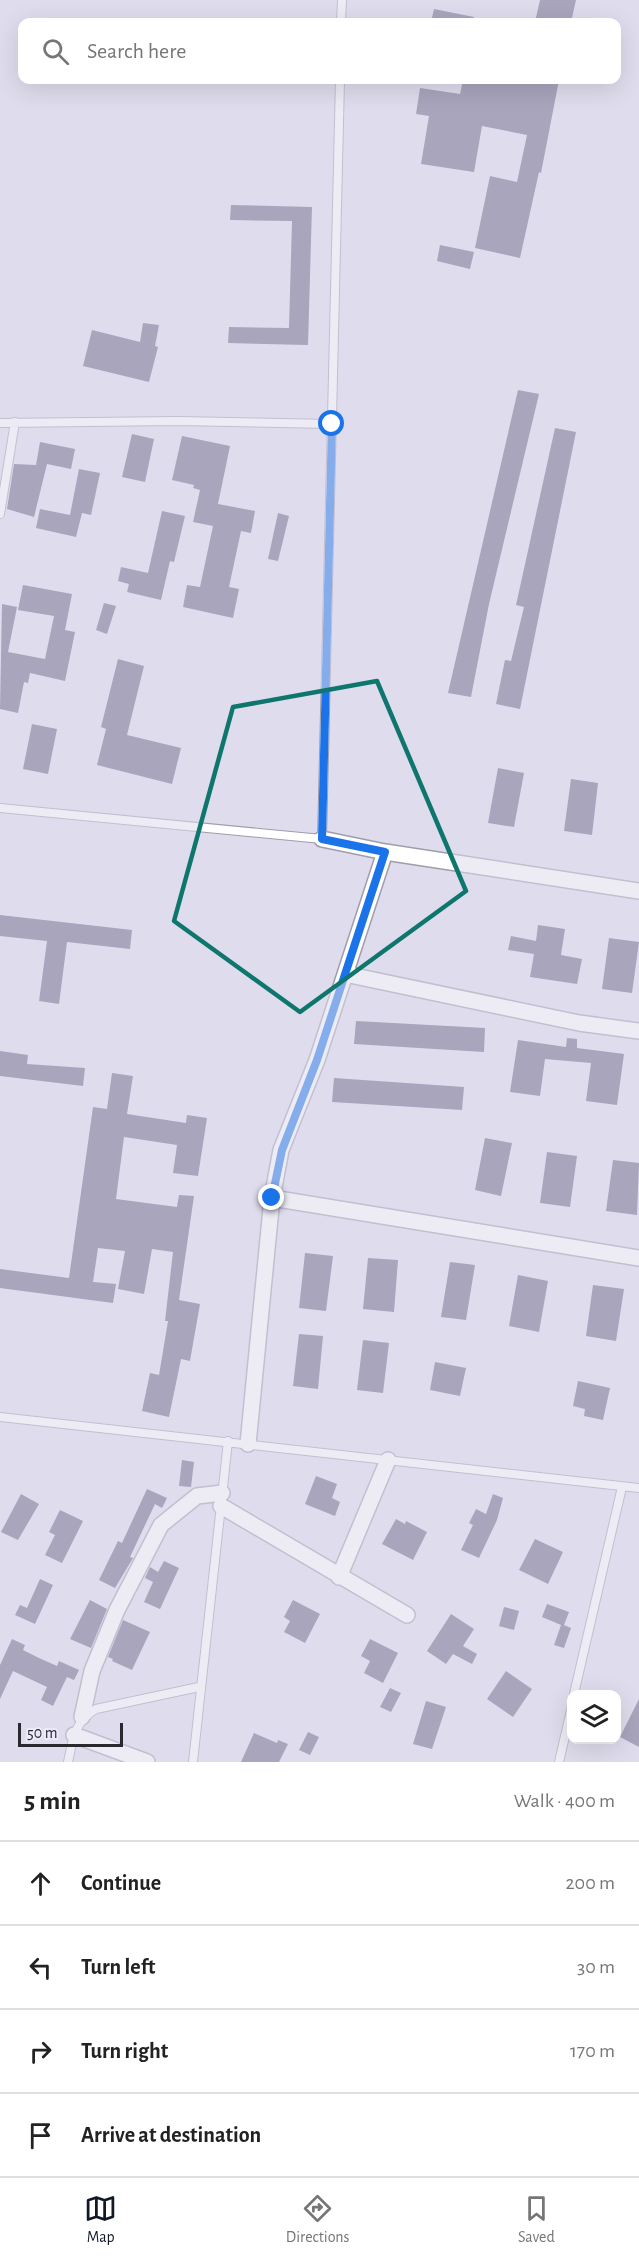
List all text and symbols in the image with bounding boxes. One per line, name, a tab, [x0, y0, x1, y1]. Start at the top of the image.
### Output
search box	[18, 18, 621, 84]
icon: search	[39, 35, 72, 68]
text: Search here	[87, 40, 186, 62]
route start	[318, 410, 344, 436]
route end	[258, 1184, 284, 1210]
map controls	[567, 1690, 621, 1744]
button: layers	[567, 1690, 621, 1744]
scale bar	[18, 1720, 123, 1748]
text: 50 m	[27, 1725, 58, 1741]
text: 5 min	[24, 1788, 81, 1814]
text: Walk · 400 m	[514, 1791, 615, 1811]
icon: ahead	[24, 1867, 57, 1900]
text: Continue	[81, 1872, 161, 1894]
text: 200 m	[565, 1873, 615, 1893]
icon: left	[24, 1951, 57, 1984]
text: Turn left	[81, 1956, 155, 1978]
text: 30 m	[577, 1957, 615, 1977]
icon: right	[24, 2035, 57, 2068]
text: Turn right	[81, 2040, 168, 2062]
text: 170 m	[570, 2041, 615, 2061]
icon: arrive	[24, 2119, 57, 2152]
text: Arrive at destination	[81, 2124, 261, 2146]
tab: Map	[84, 2192, 117, 2247]
tab: Directions	[286, 2192, 350, 2247]
tab: Saved	[518, 2192, 555, 2247]

